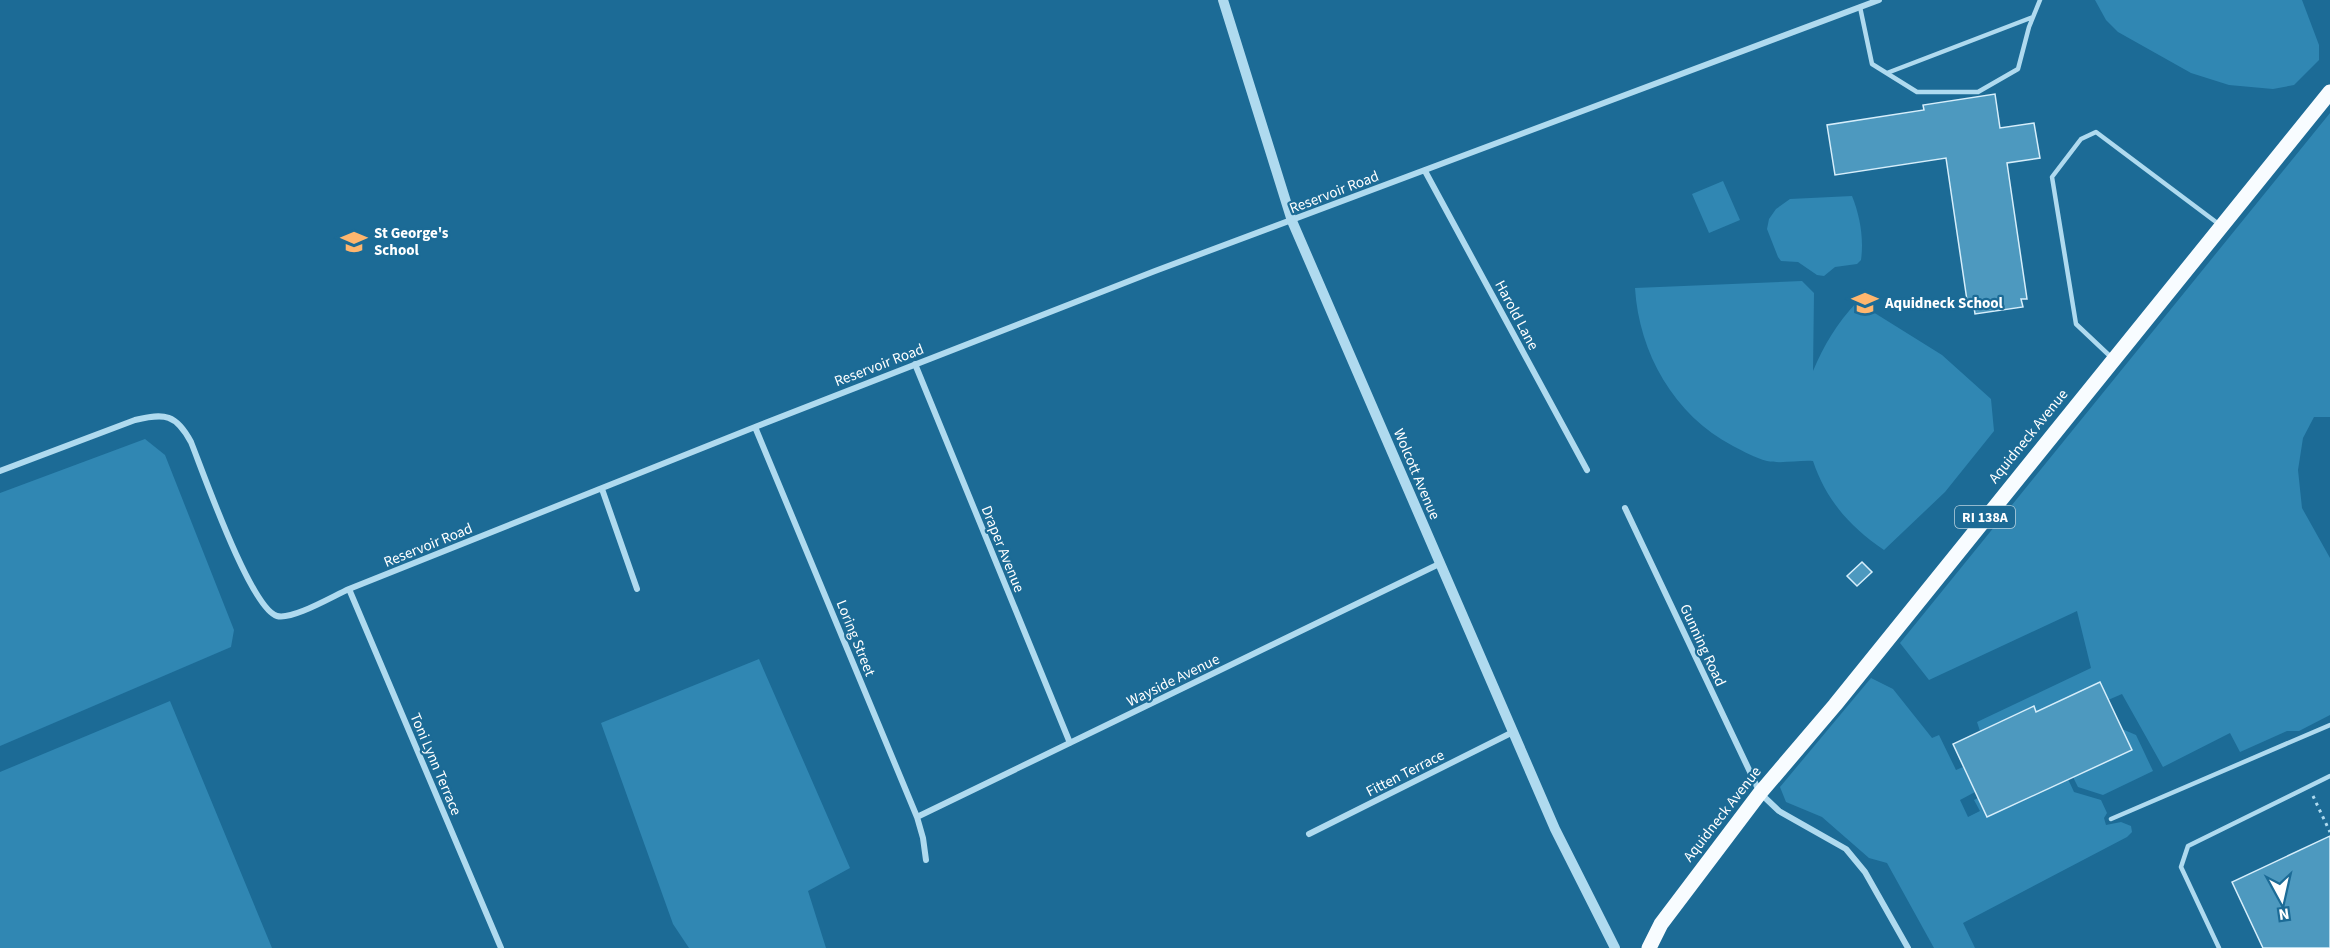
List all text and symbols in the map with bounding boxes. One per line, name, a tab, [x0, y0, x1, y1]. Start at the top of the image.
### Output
street label: Reservoir Road	[1286, 166, 1382, 219]
place label: St George's School	[374, 223, 449, 261]
school or university icon: St George's School	[339, 227, 369, 257]
street label: Harold Lane	[1489, 277, 1544, 354]
school or university icon: Aquidneck School	[1850, 288, 1880, 318]
place label: Aquidneck School	[1884, 293, 2004, 314]
street label: Reservoir Road	[831, 339, 927, 392]
street label: Aquidneck Avenue	[1984, 385, 2073, 488]
street label: Wolcott Avenue	[1388, 425, 1445, 523]
street label: Draper Avenue	[976, 503, 1029, 596]
road number: RI 138A	[1955, 506, 2015, 528]
street label: Reservoir Road	[381, 518, 476, 573]
street label: Loring Street	[831, 597, 880, 679]
street label: Gunning Road	[1674, 601, 1731, 690]
street label: Wayside Avenue	[1123, 649, 1223, 712]
street label: Toni Lynn Terrace	[405, 710, 467, 819]
street label: Fitten Terrace	[1362, 745, 1448, 802]
street label: Aquidneck Avenue	[1678, 762, 1766, 866]
north arrow	[2252, 870, 2312, 930]
text: N	[2277, 902, 2291, 925]

